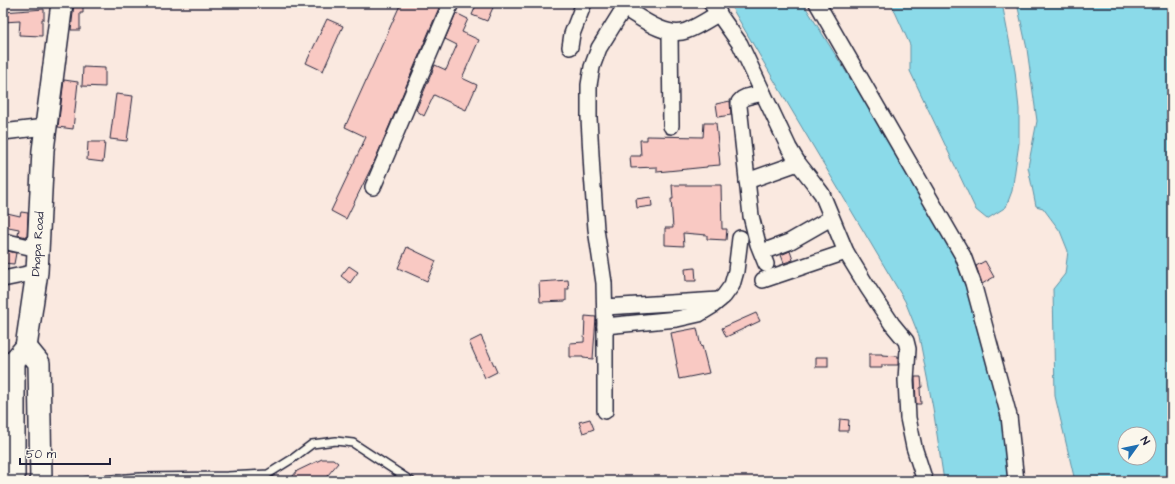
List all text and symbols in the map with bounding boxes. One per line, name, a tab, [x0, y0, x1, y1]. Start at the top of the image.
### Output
street label: Dhapa Road	[27, 211, 49, 277]
north arrow	[1117, 426, 1157, 466]
text: N	[1137, 434, 1153, 448]
scale bar	[20, 440, 110, 466]
text: 50 m	[26, 446, 57, 463]

